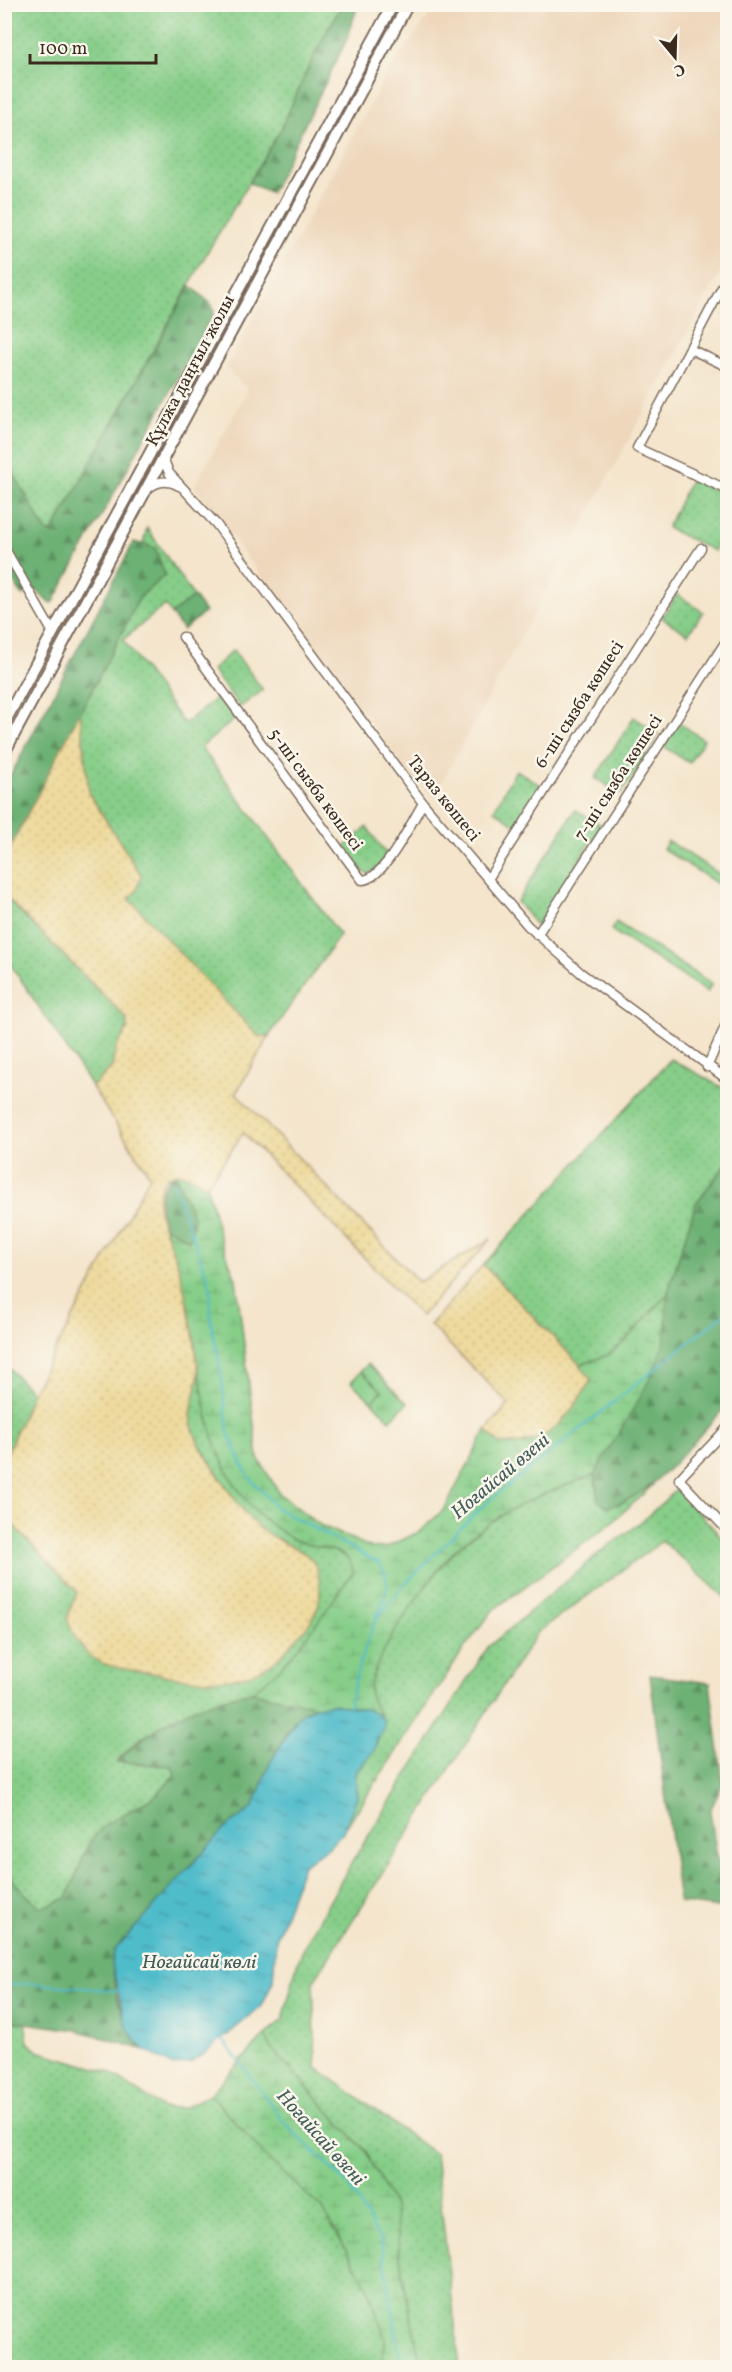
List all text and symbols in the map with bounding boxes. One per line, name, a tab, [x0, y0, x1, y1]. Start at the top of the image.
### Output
scale bar	[30, 27, 156, 65]
north arrow	[645, 27, 705, 87]
text: 100 m	[39, 37, 88, 62]
text: С	[671, 57, 688, 81]
street label: Құлжа даңғыл жолы	[140, 291, 242, 451]
street label: 6-ші сызба көшесі	[529, 636, 631, 774]
street label: 7-ші сызба көшесі	[569, 710, 669, 846]
street label: 5-ші сызба көшесі	[262, 723, 368, 857]
street label: Тараз көшесі	[400, 751, 486, 847]
water label: Ноғайсай өзені	[446, 1427, 557, 1527]
water label: Ноғайсай көлі	[142, 1949, 257, 1977]
water label: Ноғайсай өзені	[269, 2084, 372, 2193]

